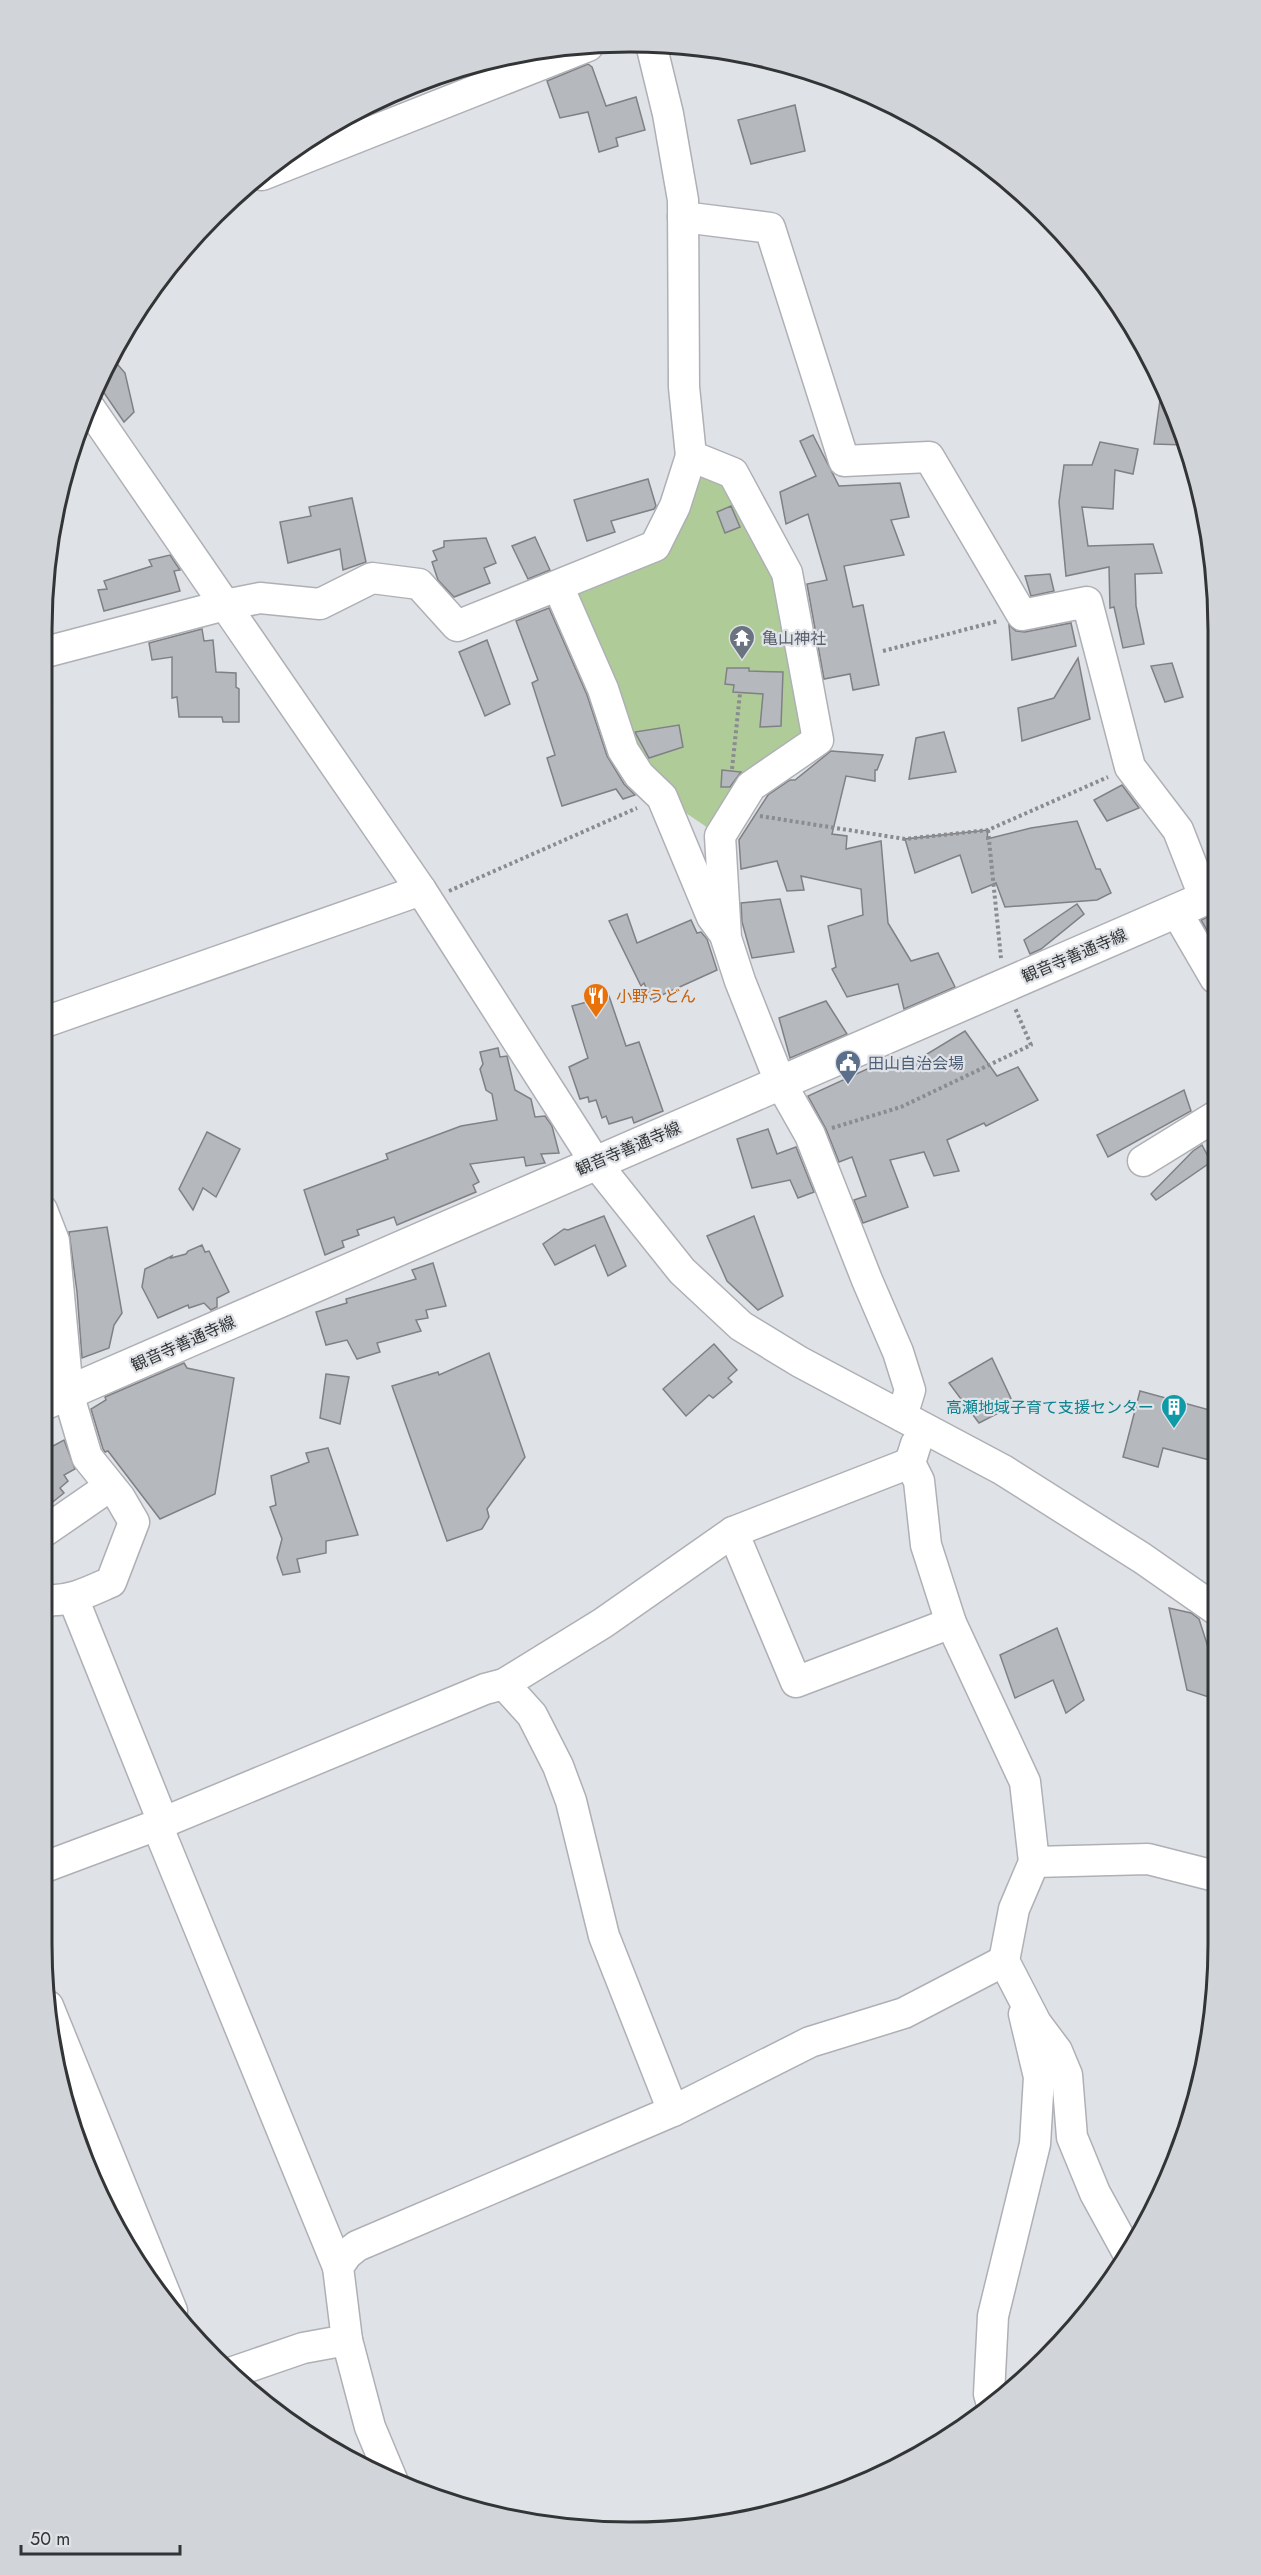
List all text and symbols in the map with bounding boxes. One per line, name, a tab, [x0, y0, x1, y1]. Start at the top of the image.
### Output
temple icon: 亀山神社	[727, 623, 757, 661]
place label: 亀山神社	[762, 627, 826, 650]
street label: 観音寺善通寺線	[1018, 923, 1130, 988]
restaurant icon: 小野うどん	[581, 981, 611, 1019]
place label: 小野うどん	[616, 985, 696, 1008]
public building icon: 田山自治会場	[833, 1048, 863, 1086]
place label: 田山自治会場	[868, 1052, 964, 1075]
street label: 観音寺善通寺線	[572, 1116, 684, 1181]
street label: 観音寺善通寺線	[127, 1310, 239, 1377]
building icon: 高瀬地域子育て支援センター	[1159, 1392, 1189, 1430]
place label: 高瀬地域子育て支援センター	[946, 1396, 1154, 1419]
scale bar	[21, 2518, 180, 2556]
text: 50 m	[30, 2526, 70, 2552]

